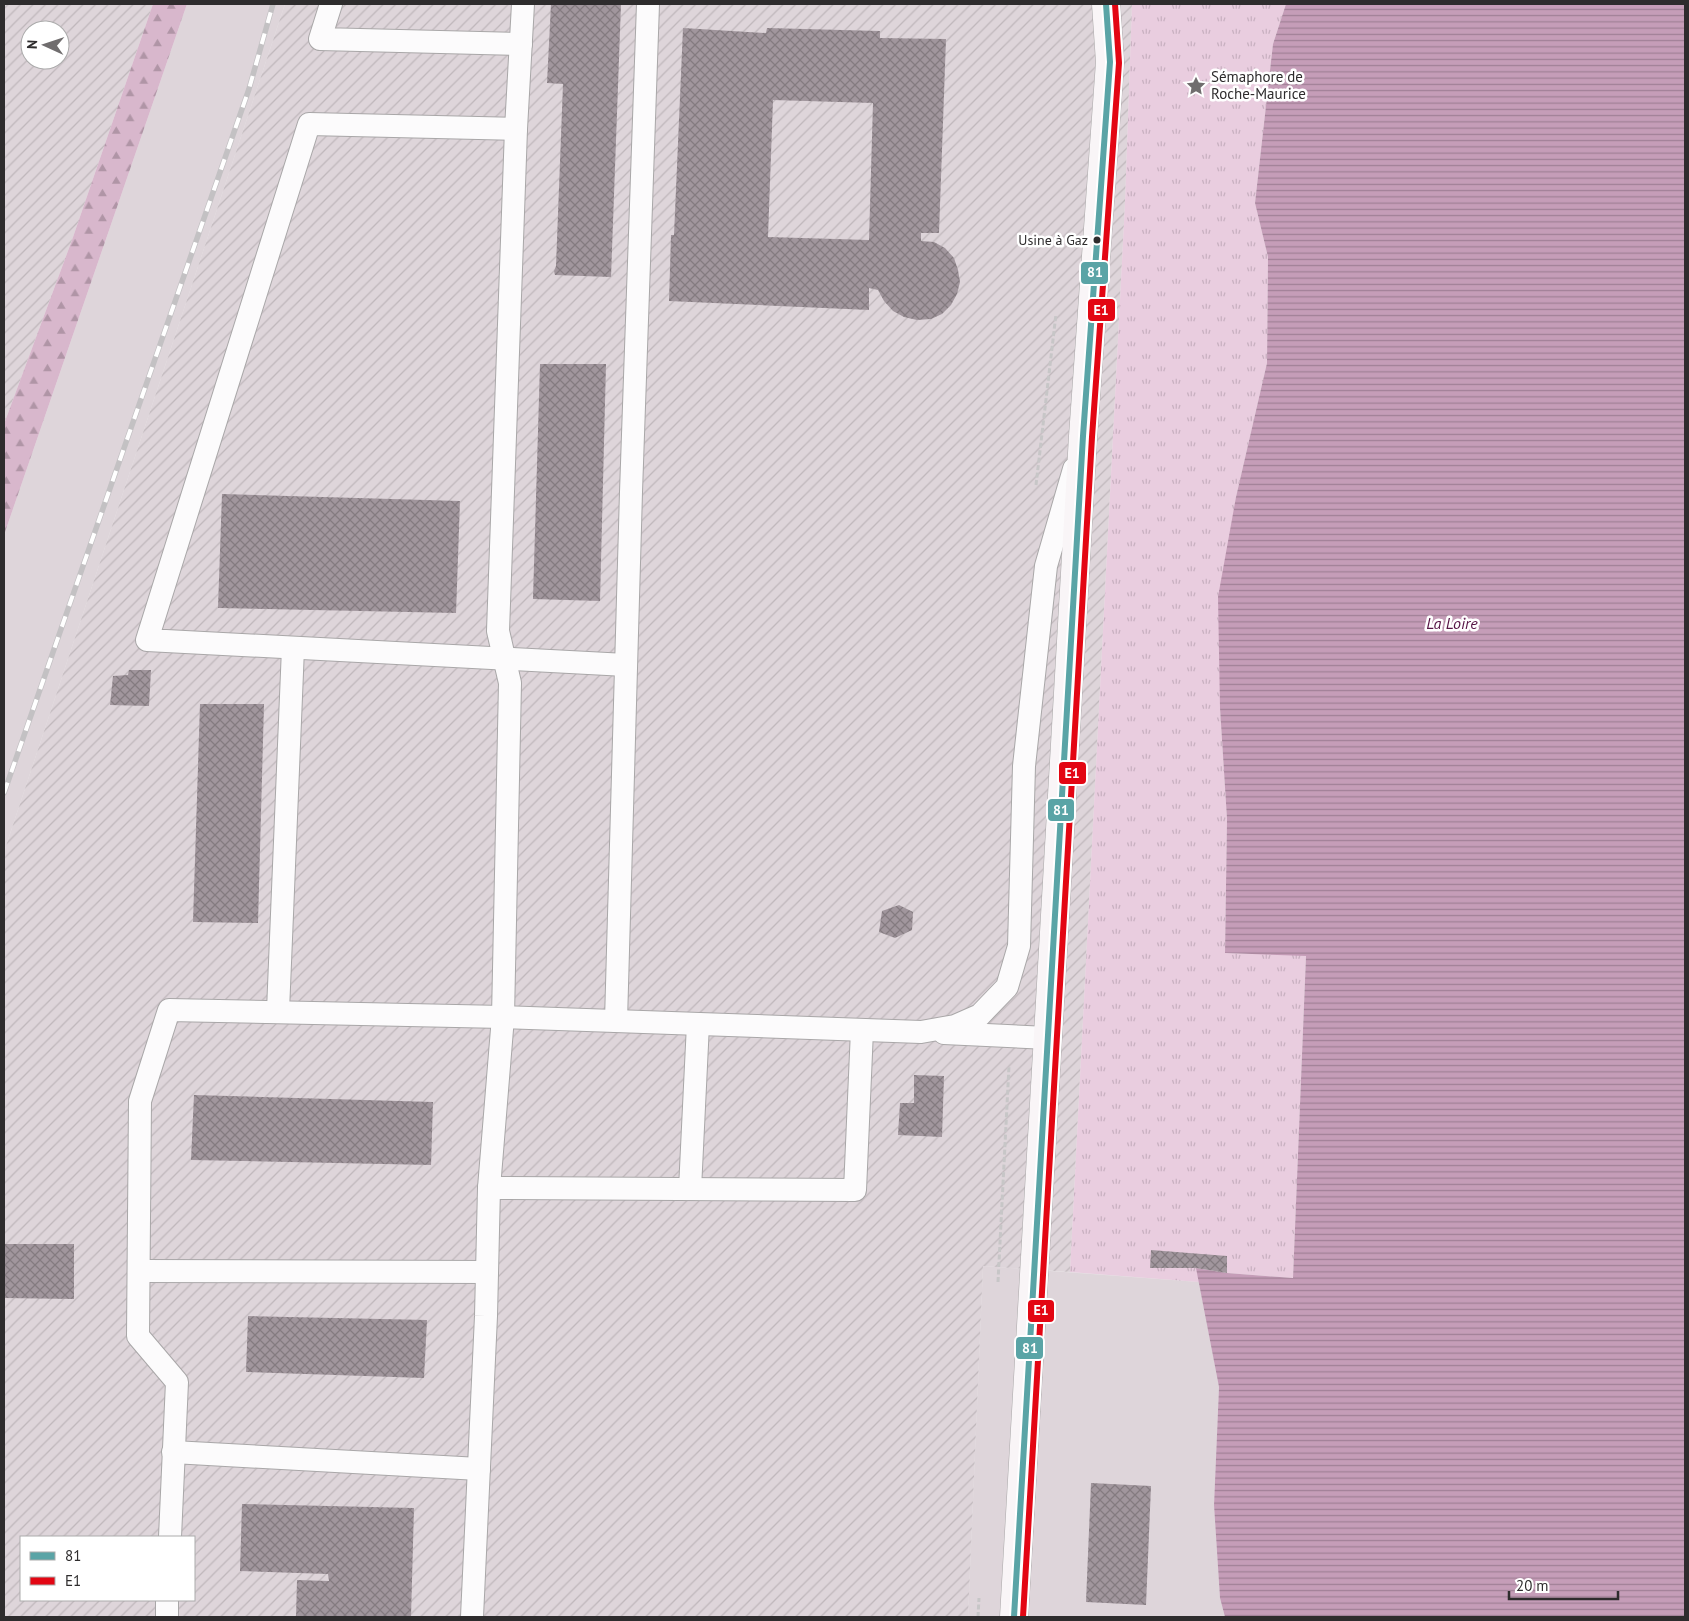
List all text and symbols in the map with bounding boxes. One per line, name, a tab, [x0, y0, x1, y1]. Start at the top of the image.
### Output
north arrow	[20, 20, 70, 70]
text: N	[23, 39, 41, 49]
place label: Sémaphore de Roche-Maurice	[1211, 67, 1306, 103]
place icon: Sémaphore de Roche-Maurice	[1185, 75, 1207, 97]
place label: Usine à Gaz	[1018, 231, 1088, 249]
marker: Usine à Gaz	[1092, 235, 1102, 245]
line badge: 81	[1080, 261, 1109, 285]
text: 81	[1087, 263, 1103, 281]
line badge: E1	[1087, 298, 1116, 322]
text: E1	[1093, 301, 1109, 319]
water label: La Loire	[1426, 613, 1478, 633]
line badge: E1	[1058, 761, 1087, 785]
text: E1	[1064, 764, 1080, 782]
line badge: 81	[1047, 798, 1075, 822]
text: 81	[1053, 801, 1069, 819]
line badge: E1	[1027, 1299, 1055, 1323]
text: E1	[1033, 1301, 1049, 1319]
line badge: 81	[1015, 1336, 1044, 1360]
text: 81	[1022, 1339, 1038, 1357]
legend	[20, 1536, 195, 1601]
text: 81	[65, 1546, 81, 1565]
scale bar	[1509, 1568, 1618, 1600]
text: E1	[65, 1571, 81, 1590]
text: 20 m	[1516, 1576, 1549, 1595]

